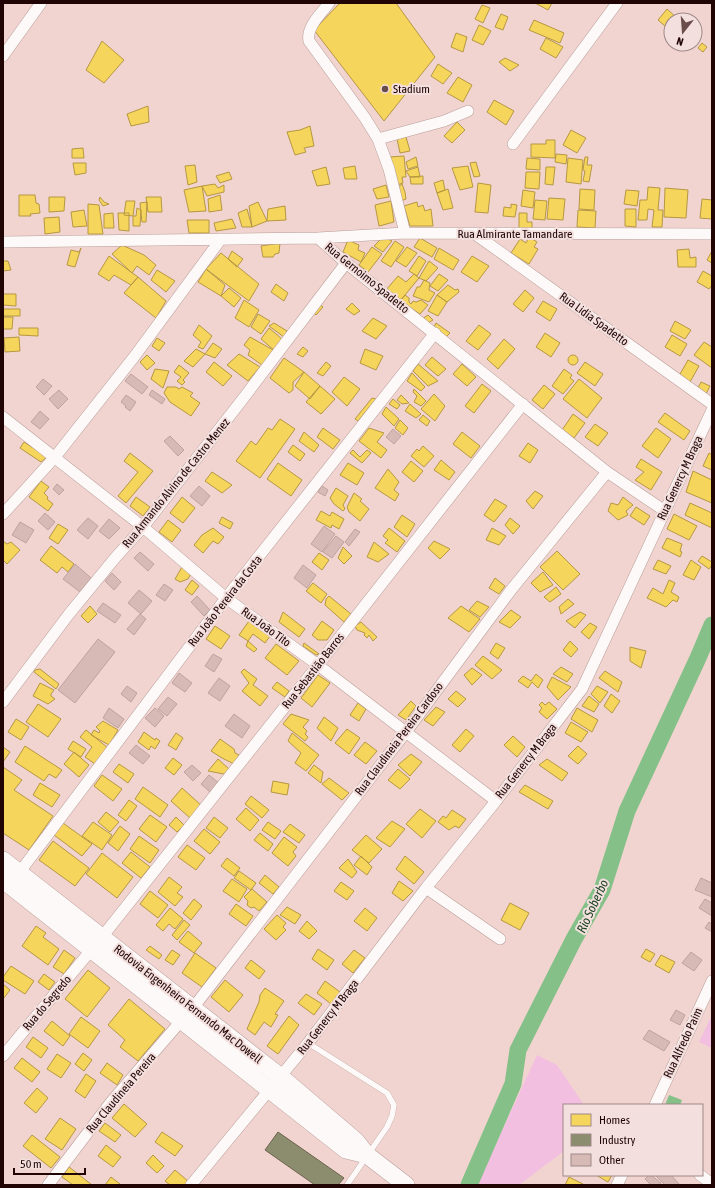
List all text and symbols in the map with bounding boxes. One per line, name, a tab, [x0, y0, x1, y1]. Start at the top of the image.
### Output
north arrow	[663, 12, 703, 52]
text: N	[675, 35, 685, 48]
place label: Stadium	[393, 82, 430, 96]
marker: Stadium	[380, 84, 390, 94]
street label: Rua Almirante Tamandare	[458, 227, 572, 241]
street label: Rua Gernoimo Spadetto	[322, 240, 412, 317]
street label: Rua Lidia Spadetto	[557, 289, 632, 349]
street label: Rua Armando Alvino de Castro Menez	[119, 415, 233, 551]
street label: Rua Genercy M Braga	[654, 434, 706, 522]
street label: Rua João Pereira da Costa	[185, 553, 265, 649]
street label: Rua João Tito	[238, 604, 294, 650]
street label: Rua Sebastião Barros	[279, 630, 347, 712]
street label: Rua Claudineia Pereira Cardoso	[352, 679, 446, 798]
street label: Rua Genercy M Braga	[492, 721, 560, 801]
water label: Rio Soberbo	[574, 877, 611, 935]
street label: Rodovia Engenheiro Fernando Mac Dowell	[111, 942, 266, 1067]
street label: Rua do Segredo	[20, 972, 74, 1034]
street label: Rua Genercy M Braga	[294, 977, 362, 1057]
street label: Rua Alfredo Paim	[661, 1006, 705, 1080]
street label: Rua Claudineia Pereira	[83, 1050, 159, 1136]
legend	[563, 1104, 703, 1176]
text: Homes	[599, 1113, 630, 1127]
text: Industry	[599, 1133, 636, 1147]
scale bar	[14, 1150, 85, 1176]
text: Other	[599, 1153, 625, 1167]
text: 50 m	[20, 1157, 42, 1171]

